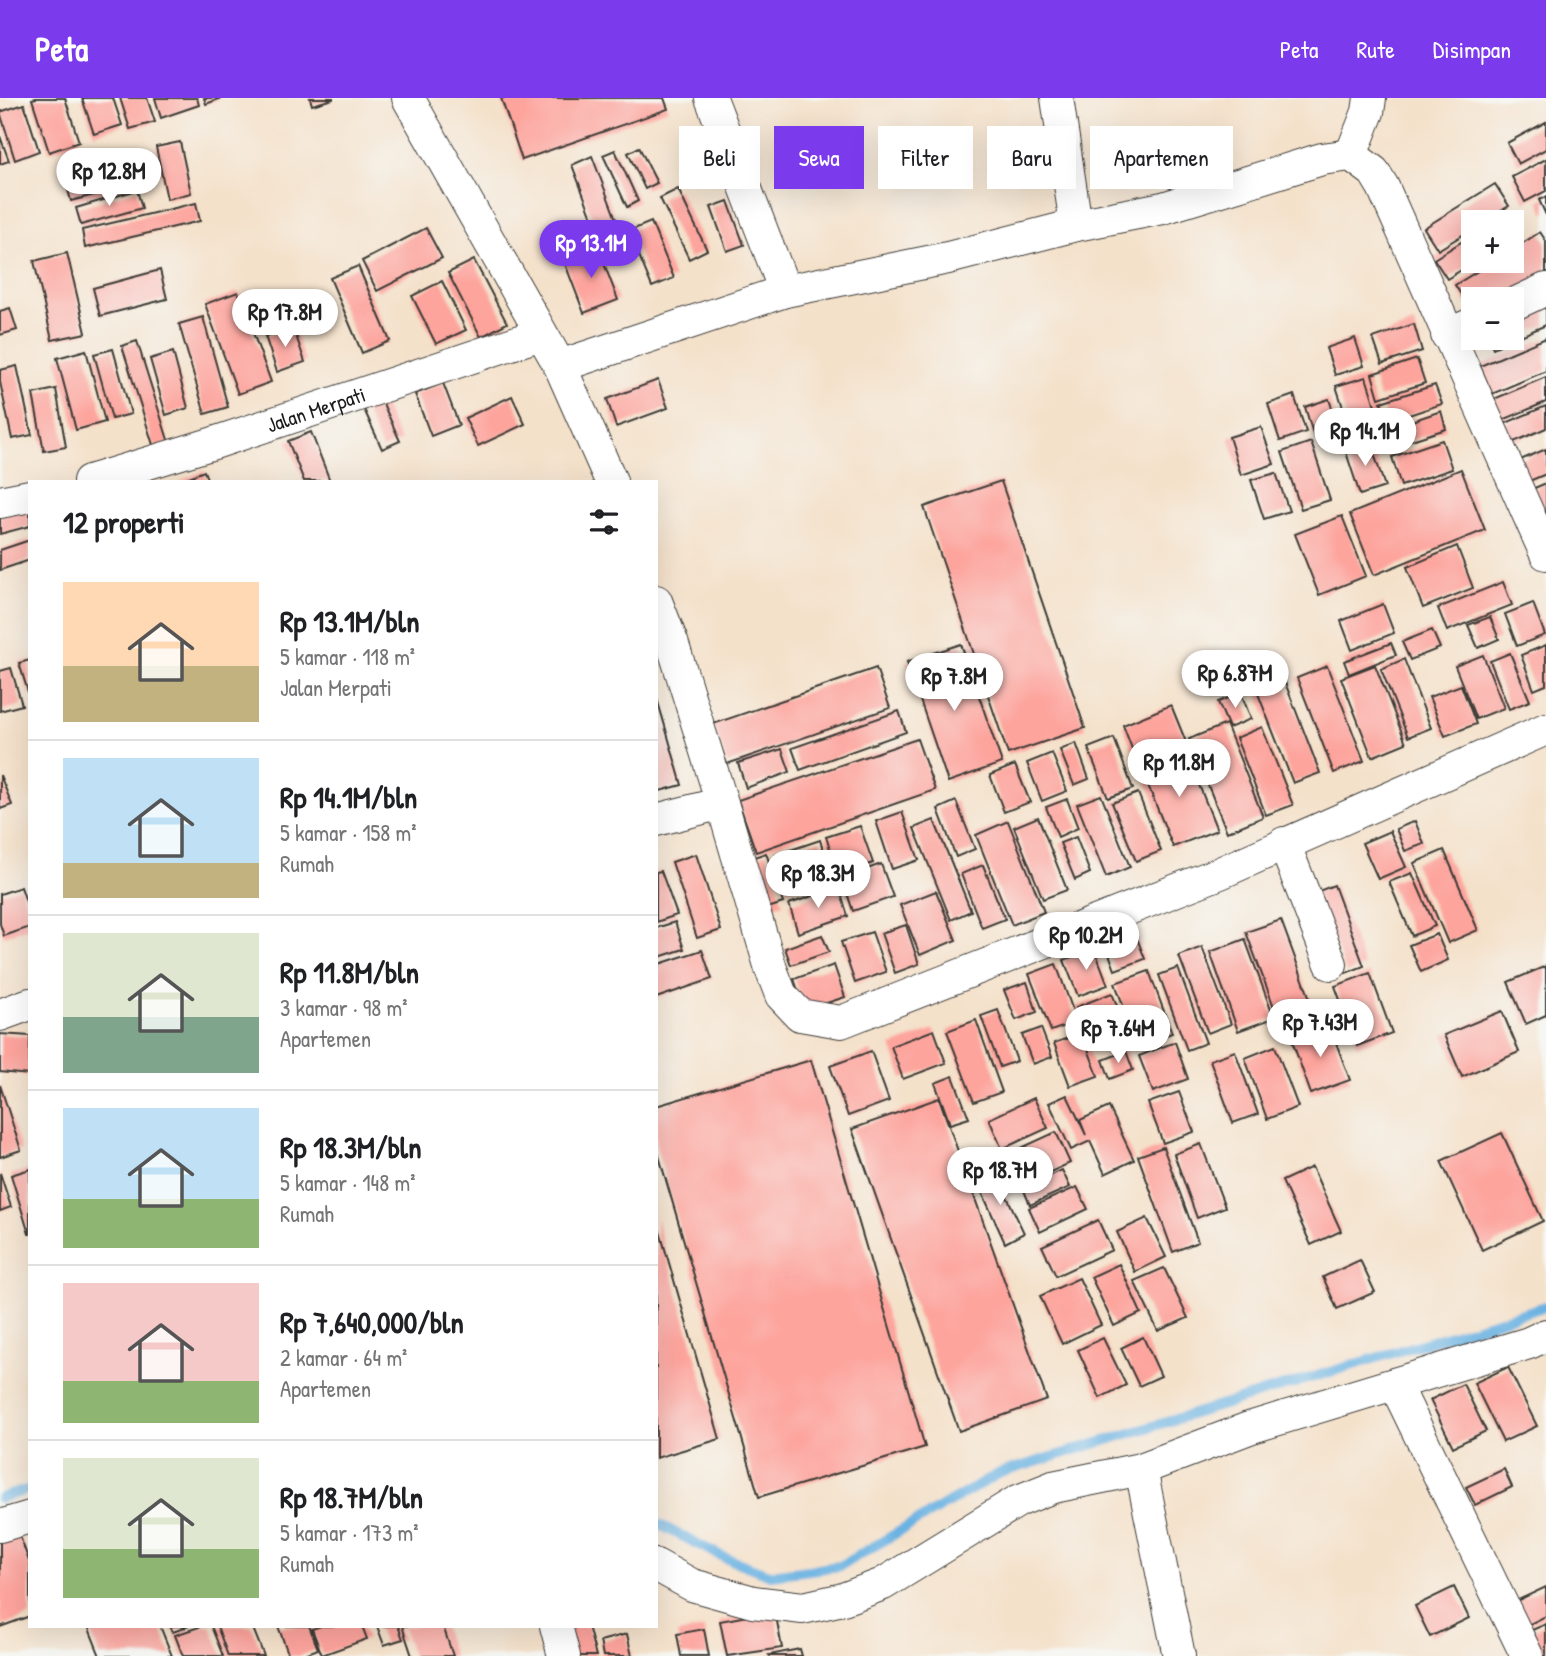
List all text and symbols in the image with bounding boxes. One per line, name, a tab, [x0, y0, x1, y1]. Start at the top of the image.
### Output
text: Peta	[35, 27, 88, 71]
text: Peta	[1280, 33, 1318, 65]
text: Rute	[1356, 33, 1395, 65]
text: Disimpan	[1433, 33, 1511, 65]
chip: Beli	[679, 126, 760, 189]
chip: Sewa	[774, 126, 864, 189]
chip: Filter	[878, 126, 973, 189]
chip: Baru	[987, 126, 1076, 189]
chip: Apartemen	[1090, 126, 1233, 189]
pin: Rp 12.8M	[37, 148, 181, 208]
text: Rp 12.8M	[72, 155, 146, 186]
map controls	[1461, 210, 1524, 350]
button: +	[1461, 210, 1524, 273]
pin: Rp 13.1M	[519, 220, 663, 280]
text: Rp 13.1M	[555, 227, 627, 258]
button: −	[1461, 287, 1524, 350]
pin: Rp 17.8M	[213, 289, 357, 349]
text: Rp 17.8M	[248, 296, 322, 327]
street label: Jalan Merpati	[263, 379, 369, 439]
pin: Rp 14.1M	[1293, 408, 1437, 468]
text: Rp 14.1M	[1330, 415, 1400, 446]
text: 12 properti	[63, 502, 185, 542]
icon: filters	[585, 503, 623, 541]
text: Rp 13.1M/bln	[280, 601, 419, 641]
icon: home	[119, 610, 203, 694]
text: 5 kamar · 118 m²	[280, 641, 415, 672]
pin: Rp 6.87M	[1163, 650, 1307, 710]
pin: Rp 7.8M	[889, 654, 1019, 713]
text: Rp 6.87M	[1198, 657, 1272, 688]
text: Rp 7.8M	[921, 660, 987, 691]
text: Jalan Merpati	[280, 672, 392, 703]
pin: Rp 11.8M	[1107, 740, 1251, 799]
text: Rp 11.8M	[1144, 746, 1214, 777]
text: Rp 14.1M/bln	[280, 777, 417, 817]
icon: home	[119, 786, 203, 870]
text: 5 kamar · 158 m²	[280, 817, 417, 848]
text: Rumah	[280, 848, 334, 879]
pin: Rp 18.3M	[746, 850, 890, 910]
text: Rp 18.3M	[782, 857, 854, 888]
pin: Rp 10.2M	[1014, 912, 1158, 972]
text: Rp 10.2M	[1049, 919, 1123, 950]
text: Rp 11.8M/bln	[280, 952, 419, 992]
icon: home	[119, 961, 203, 1045]
text: 3 kamar · 98 m²	[280, 992, 407, 1023]
pin: Rp 7.43M	[1248, 1000, 1392, 1059]
pin: Rp 7.64M	[1046, 1006, 1190, 1065]
text: Rp 7.43M	[1283, 1006, 1357, 1037]
text: Rp 7.64M	[1081, 1012, 1155, 1043]
text: Apartemen	[280, 1023, 371, 1054]
text: Rp 18.3M/bln	[280, 1127, 422, 1167]
icon: home	[119, 1136, 203, 1220]
pin: Rp 18.7M	[928, 1148, 1072, 1207]
text: Rp 18.7M	[963, 1154, 1037, 1185]
text: 5 kamar · 148 m²	[280, 1167, 415, 1198]
text: Rumah	[280, 1198, 334, 1229]
text: Rp 7,640,000/bln	[280, 1302, 464, 1342]
icon: home	[119, 1311, 203, 1395]
text: 2 kamar · 64 m²	[280, 1342, 407, 1373]
text: Apartemen	[280, 1373, 371, 1404]
text: Rp 18.7M/bln	[280, 1477, 423, 1517]
icon: home	[119, 1486, 203, 1570]
text: 5 kamar · 173 m²	[280, 1517, 419, 1548]
text: Rumah	[280, 1548, 334, 1579]

